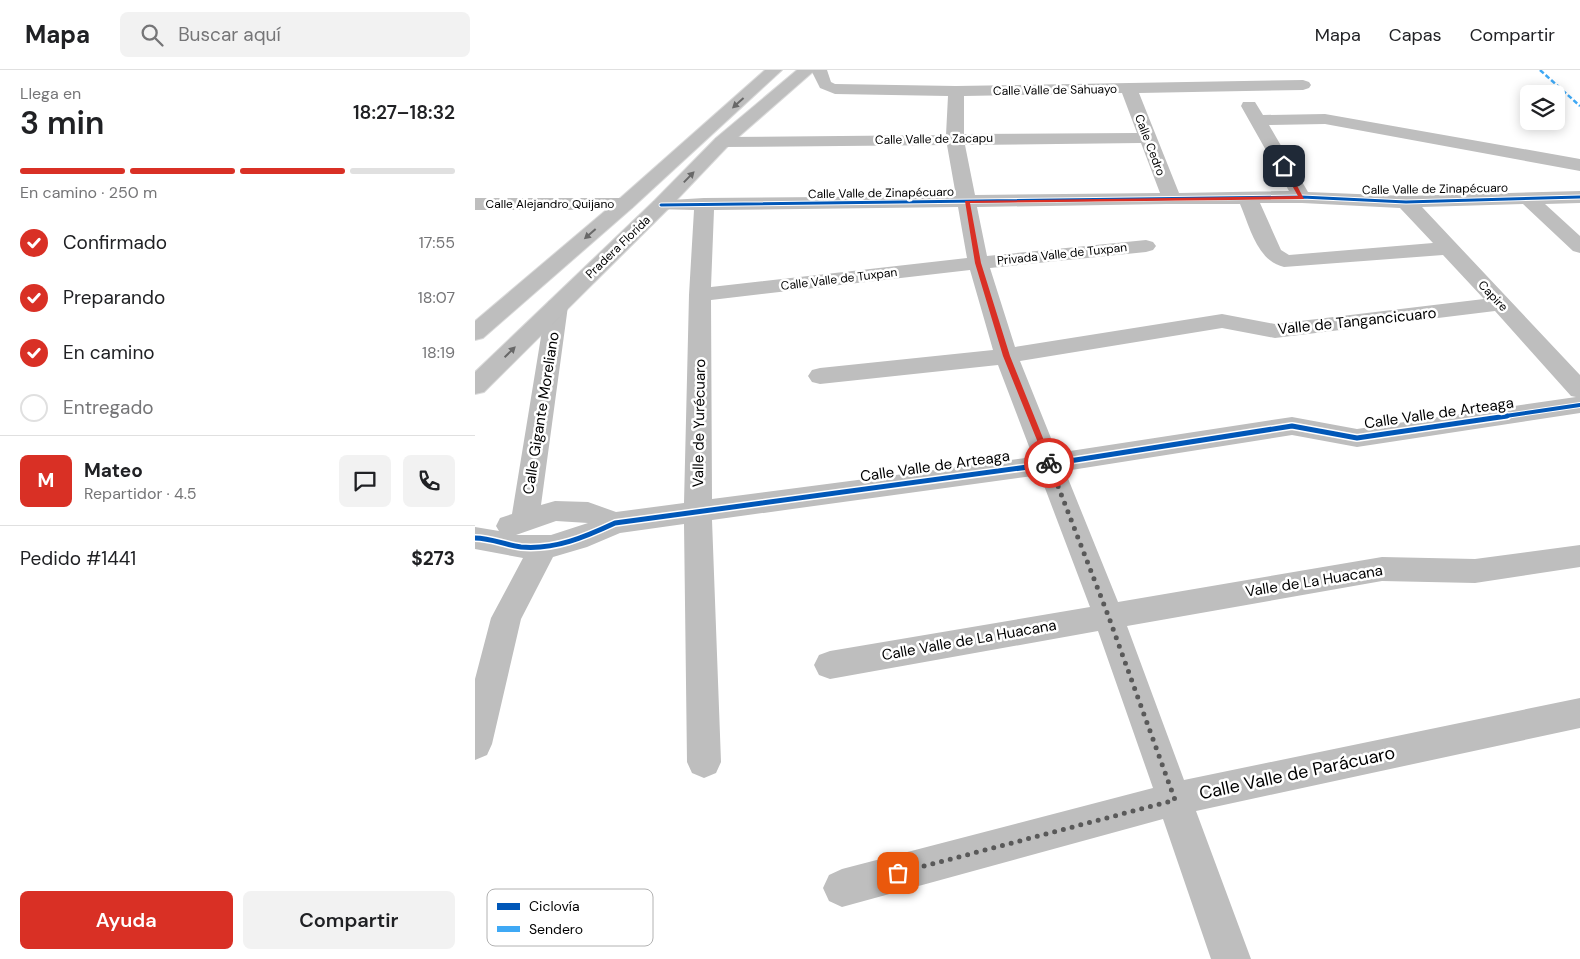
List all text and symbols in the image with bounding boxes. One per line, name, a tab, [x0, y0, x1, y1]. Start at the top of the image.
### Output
search box	[120, 12, 470, 57]
text: Mapa	[25, 19, 90, 50]
icon: search	[138, 21, 166, 49]
text: Buscar aquí	[178, 22, 281, 47]
text: Mapa	[1315, 23, 1361, 47]
text: Capas	[1389, 23, 1442, 47]
text: Compartir	[1470, 23, 1555, 47]
street label: Calle Valle de Sahuayo	[993, 81, 1117, 99]
text: Llega en	[20, 83, 81, 104]
map controls	[1520, 85, 1565, 130]
button: layers	[1520, 85, 1565, 130]
one-way arrow	[731, 97, 744, 108]
text: 18:27–18:32	[353, 100, 455, 125]
text: 3 min	[20, 102, 104, 144]
street label: Calle Cedro	[1131, 112, 1169, 178]
street label: Calle Valle de Zacapu	[875, 130, 993, 148]
pin	[1263, 145, 1305, 187]
icon: home	[1270, 152, 1298, 180]
one-way arrow	[682, 171, 694, 183]
street label: Calle Valle de Zinapécuaro	[1362, 180, 1508, 198]
text: En camino · 250 m	[20, 182, 157, 203]
street label: Calle Valle de Zinapécuaro	[808, 184, 954, 202]
street label: Calle Alejandro Quijano	[486, 196, 614, 212]
street label: Pradera Florida	[582, 212, 654, 282]
one-way arrow	[585, 228, 597, 240]
icon: check	[20, 229, 48, 257]
text: Confirmado	[63, 230, 167, 255]
text: 17:55	[419, 232, 455, 253]
street label: Privada Valle de Tuxpan	[996, 239, 1128, 269]
street label: Calle Valle de Tuxpan	[780, 264, 898, 294]
street label: Capire	[1475, 277, 1511, 315]
icon: check	[20, 284, 48, 312]
text: Preparando	[63, 285, 165, 310]
text: 18:07	[418, 287, 455, 308]
street label: Valle de Tangancicuaro	[1277, 303, 1437, 339]
street label: Calle Gigante Moreliano	[518, 330, 564, 496]
icon: check	[20, 339, 48, 367]
text: En camino	[63, 340, 155, 365]
text: 18:19	[422, 342, 455, 363]
one-way arrow	[504, 346, 516, 358]
street label: Valle de Yurécuaro	[688, 358, 710, 487]
street label: Calle Valle de Arteaga	[1363, 393, 1515, 433]
text: Entregado	[63, 395, 154, 420]
courier	[1024, 438, 1074, 488]
street label: Calle Valle de Arteaga	[859, 446, 1011, 486]
icon: bike	[1035, 449, 1063, 477]
button: chat	[339, 455, 391, 507]
button: phone	[403, 455, 455, 507]
text: Mateo	[84, 458, 143, 483]
text: M	[38, 468, 54, 493]
text: Repartidor · 4.5	[84, 483, 197, 504]
text: Pedido #1441	[20, 546, 136, 571]
text: $273	[411, 546, 455, 571]
street label: Valle de La Huacana	[1244, 560, 1384, 602]
street label: Calle Valle de La Huacana	[880, 615, 1058, 665]
street label: Calle Valle de Parácuaro	[1197, 741, 1397, 805]
pin	[877, 852, 919, 894]
icon: bag	[884, 859, 912, 887]
legend	[487, 889, 653, 946]
button: Ayuda	[20, 891, 233, 949]
button: Compartir	[243, 891, 455, 949]
text: Ciclovía	[529, 897, 580, 915]
text: Sendero	[529, 920, 583, 938]

